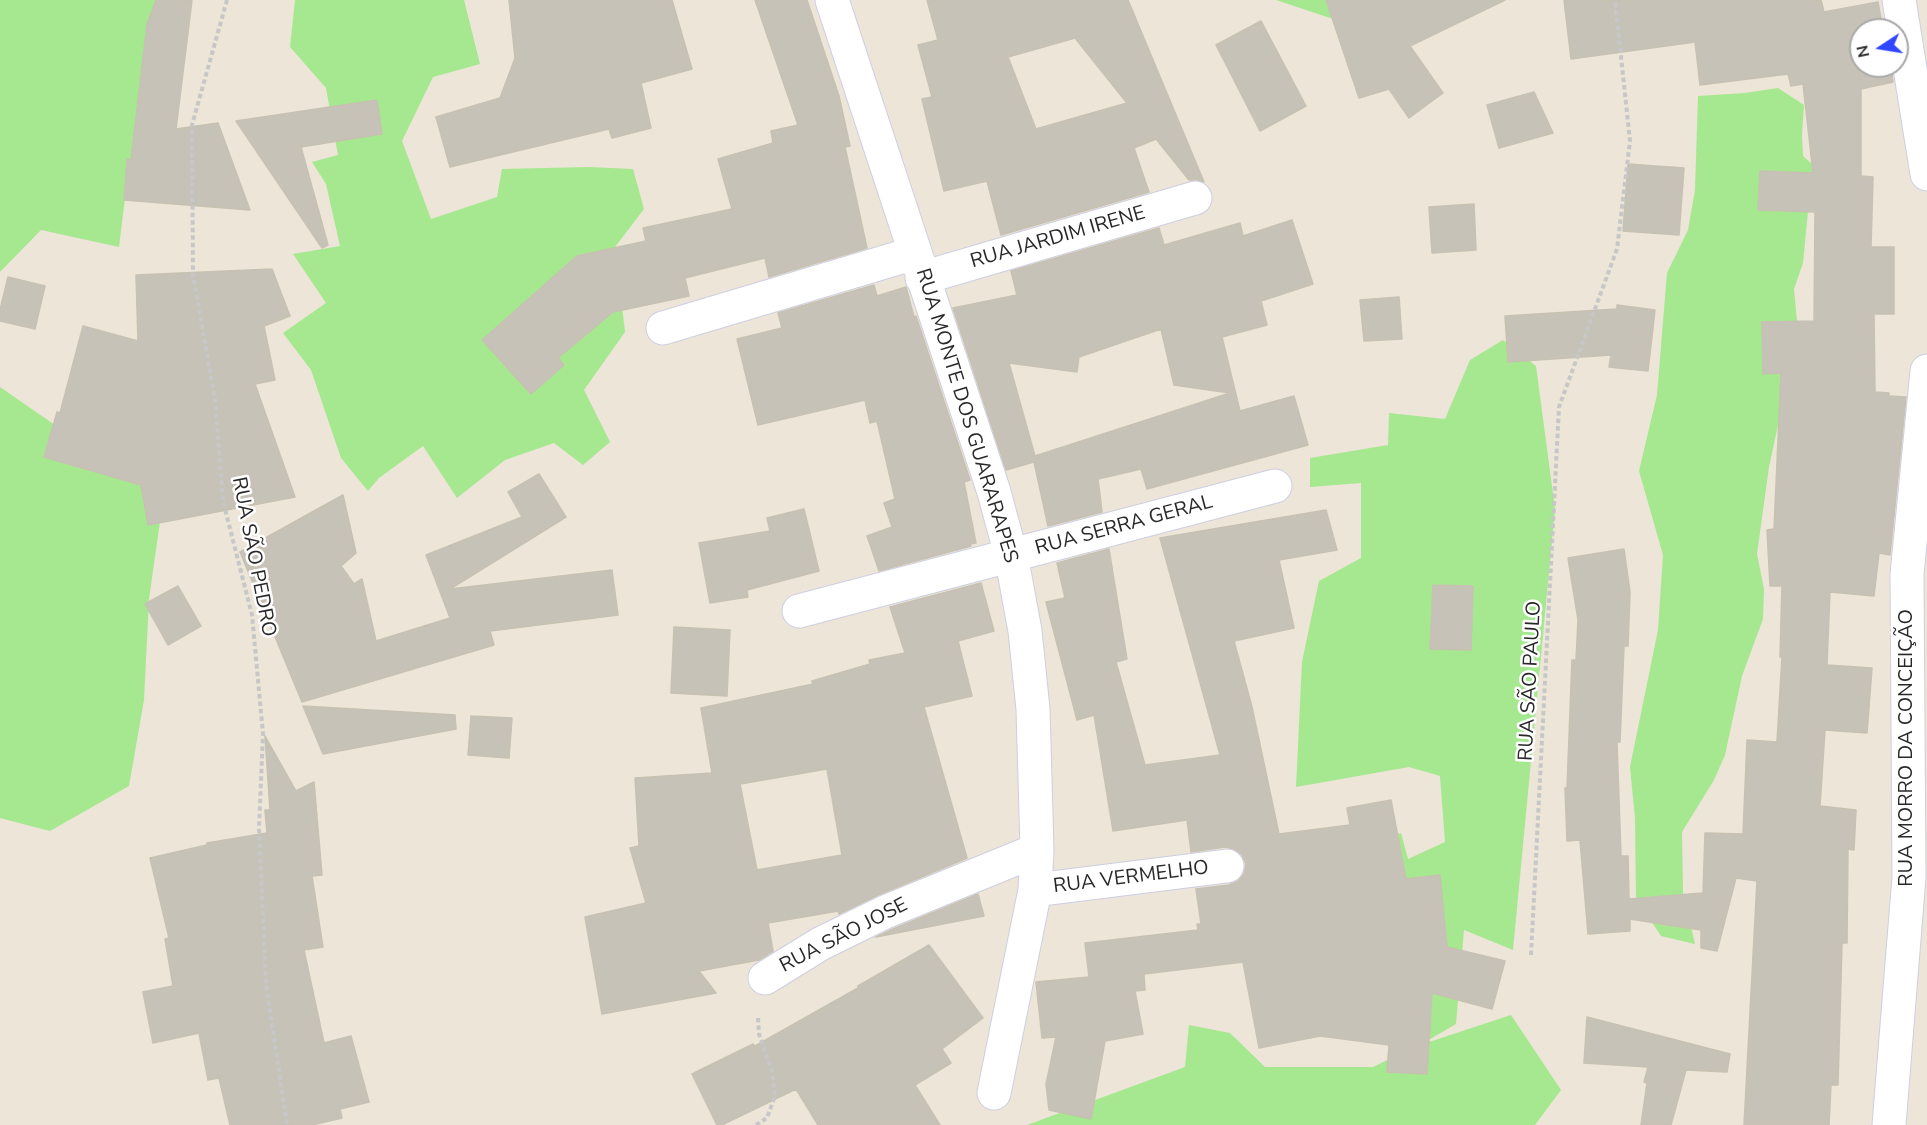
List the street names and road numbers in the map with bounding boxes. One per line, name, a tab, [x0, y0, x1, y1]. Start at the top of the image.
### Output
street label: RUA JARDIM IRENE	[968, 202, 1148, 274]
street label: RUA MONTE DOS GUARARAPES	[910, 266, 1022, 566]
street label: RUA SÃO PEDRO	[226, 475, 280, 639]
street label: RUA SERRA GERAL	[1033, 491, 1215, 561]
street label: RUA SÃO PAULO	[1515, 600, 1547, 762]
street label: RUA MORRO DA CONCEIÇÃO	[1895, 609, 1919, 887]
street label: RUA VERMELHO	[1052, 857, 1210, 899]
street label: RUA SÃO JOSE	[776, 893, 912, 979]

